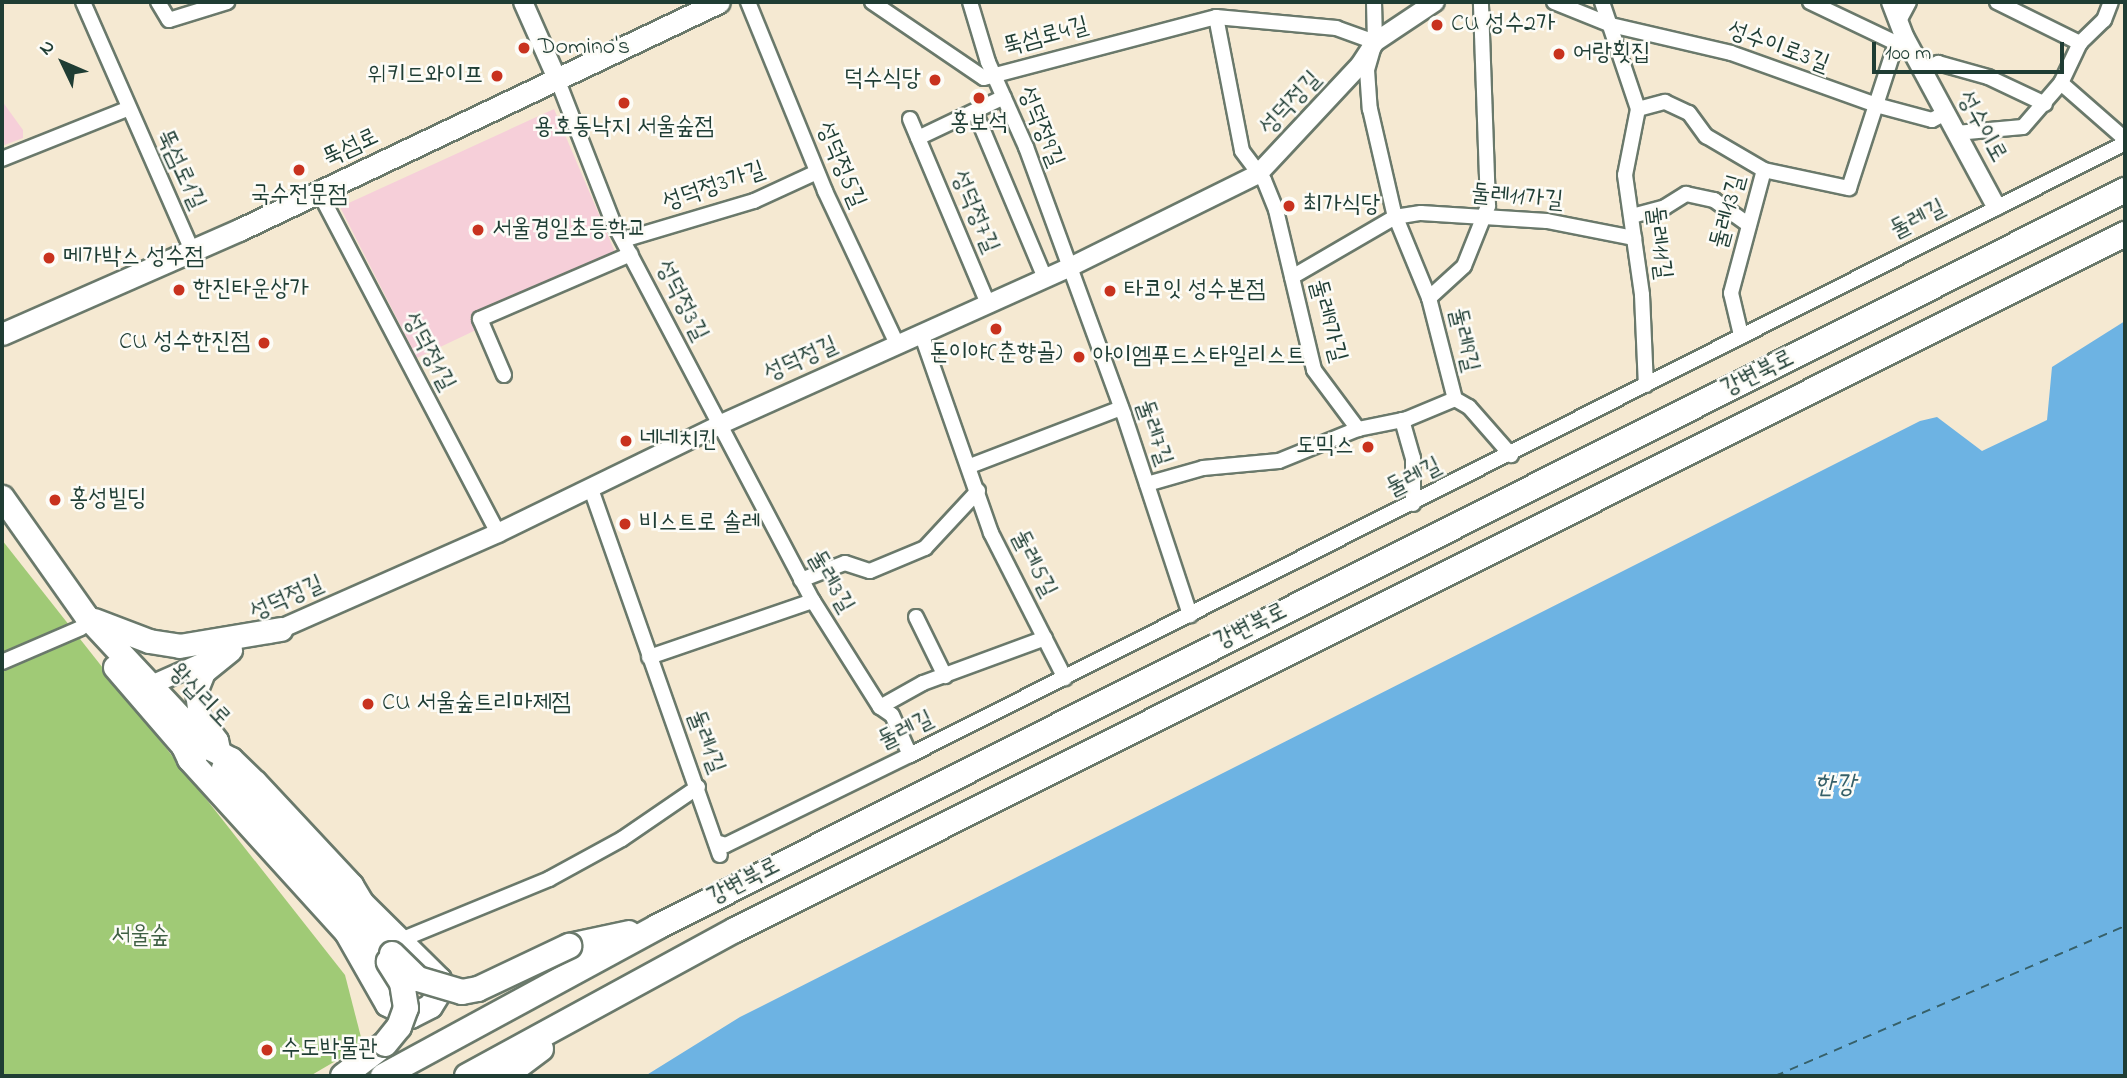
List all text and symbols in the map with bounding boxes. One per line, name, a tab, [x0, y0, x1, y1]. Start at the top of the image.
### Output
place label: CU 성수2가	[1451, 11, 1555, 39]
street label: 뚝섬로4길	[1000, 12, 1092, 62]
street label: 성수이로3길	[1723, 16, 1833, 80]
marker: CU 성수2가	[1429, 17, 1445, 33]
north arrow	[28, 28, 98, 98]
scale bar	[1875, 28, 2068, 72]
text: N	[33, 34, 62, 62]
place label: Domino's	[538, 34, 630, 62]
text: 100 m	[1885, 39, 1931, 69]
marker: Domino's	[516, 40, 532, 56]
place label: 어랑횟집	[1573, 40, 1650, 68]
marker: 어랑횟집	[1551, 46, 1567, 62]
place label: 위키드와이프	[367, 62, 483, 90]
place label: 덕수식당	[844, 66, 921, 94]
street label: 성덕정길	[1254, 66, 1328, 142]
marker: 위키드와이프	[489, 68, 505, 84]
marker: 덕수식당	[927, 72, 943, 88]
street label: 성덕정9길	[1011, 82, 1069, 172]
street label: 성수이로	[1950, 86, 2012, 168]
marker: 홍보석	[971, 90, 987, 106]
marker: 용호동낙지 서울숲점	[616, 95, 632, 111]
place label: 홍보석	[950, 110, 1008, 138]
place label: 용호동낙지 서울숲점	[534, 114, 714, 142]
street label: 성덕정5길	[809, 118, 871, 212]
street label: 뚝섬로	[319, 123, 383, 173]
street label: 뚝섬로1길	[149, 125, 211, 215]
street label: 성덕정3가길	[659, 156, 769, 218]
marker: 국수전문점	[291, 162, 307, 178]
street label: 성덕정7길	[944, 166, 1004, 258]
street label: 둘레13길	[1705, 172, 1753, 252]
street label: 둘레11가길	[1470, 180, 1564, 216]
place label: 국수전문점	[251, 182, 347, 210]
place label: 최가식당	[1303, 192, 1380, 220]
street label: 둘레길	[1886, 194, 1950, 246]
marker: 최가식당	[1281, 198, 1297, 214]
street label: 둘레11길	[1639, 205, 1677, 281]
place label: 서울경일초등학교	[492, 216, 646, 244]
marker: 서울경일초등학교	[470, 222, 486, 238]
place label: 메가박스 성수점	[63, 244, 204, 272]
marker: 메가박스 성수점	[41, 250, 57, 266]
street label: 성덕정3길	[648, 256, 714, 346]
place label: 한진타운상가	[193, 276, 309, 304]
street label: 둘레9가길	[1302, 276, 1352, 366]
place label: 타코잇 성수본점	[1124, 277, 1265, 305]
marker: 한진타운상가	[171, 282, 187, 298]
marker: 타코잇 성수본점	[1102, 283, 1118, 299]
street label: 둘레9길	[1442, 305, 1484, 375]
street label: 성덕정1길	[395, 308, 461, 396]
marker: 돈이야(춘향골)	[988, 321, 1004, 337]
place label: CU 성수한진점	[119, 329, 250, 357]
street label: 성덕정길	[760, 331, 842, 389]
marker: CU 성수한진점	[256, 335, 272, 351]
place label: 돈이야(춘향골)	[929, 340, 1063, 368]
place label: 아이엠푸드스타일리스트	[1093, 343, 1305, 371]
street label: 강변북로	[1717, 344, 1799, 404]
marker: 아이엠푸드스타일리스트	[1071, 349, 1087, 365]
street label: 둘레7길	[1128, 396, 1178, 470]
place label: 네네치킨	[640, 427, 717, 455]
marker: 네네치킨	[618, 433, 634, 449]
place label: 도믹스	[1296, 433, 1354, 461]
marker: 도믹스	[1360, 439, 1376, 455]
street label: 둘레길	[1382, 452, 1446, 504]
place label: 홍성빌딩	[69, 486, 146, 514]
marker: 홍성빌딩	[47, 492, 63, 508]
place label: 비스트로 솔레	[639, 510, 761, 538]
marker: 비스트로 솔레	[617, 516, 633, 532]
street label: 둘레5길	[1004, 526, 1062, 602]
street label: 둘레3길	[801, 545, 859, 619]
street label: 성덕정길	[246, 570, 328, 628]
street label: 강변북로	[1210, 597, 1292, 657]
street label: 왕십리로	[162, 658, 236, 734]
place label: CU 서울숲트리마제점	[382, 690, 571, 718]
marker: CU 서울숲트리마제점	[360, 696, 376, 712]
street label: 둘레길	[874, 705, 938, 757]
street label: 둘레1길	[680, 706, 730, 778]
water label: 한강	[1814, 771, 1856, 803]
street label: 강변북로	[703, 852, 785, 912]
park label: 서울숲	[111, 923, 169, 951]
place label: 수도박물관	[281, 1036, 378, 1064]
marker: 수도박물관	[259, 1042, 275, 1058]

